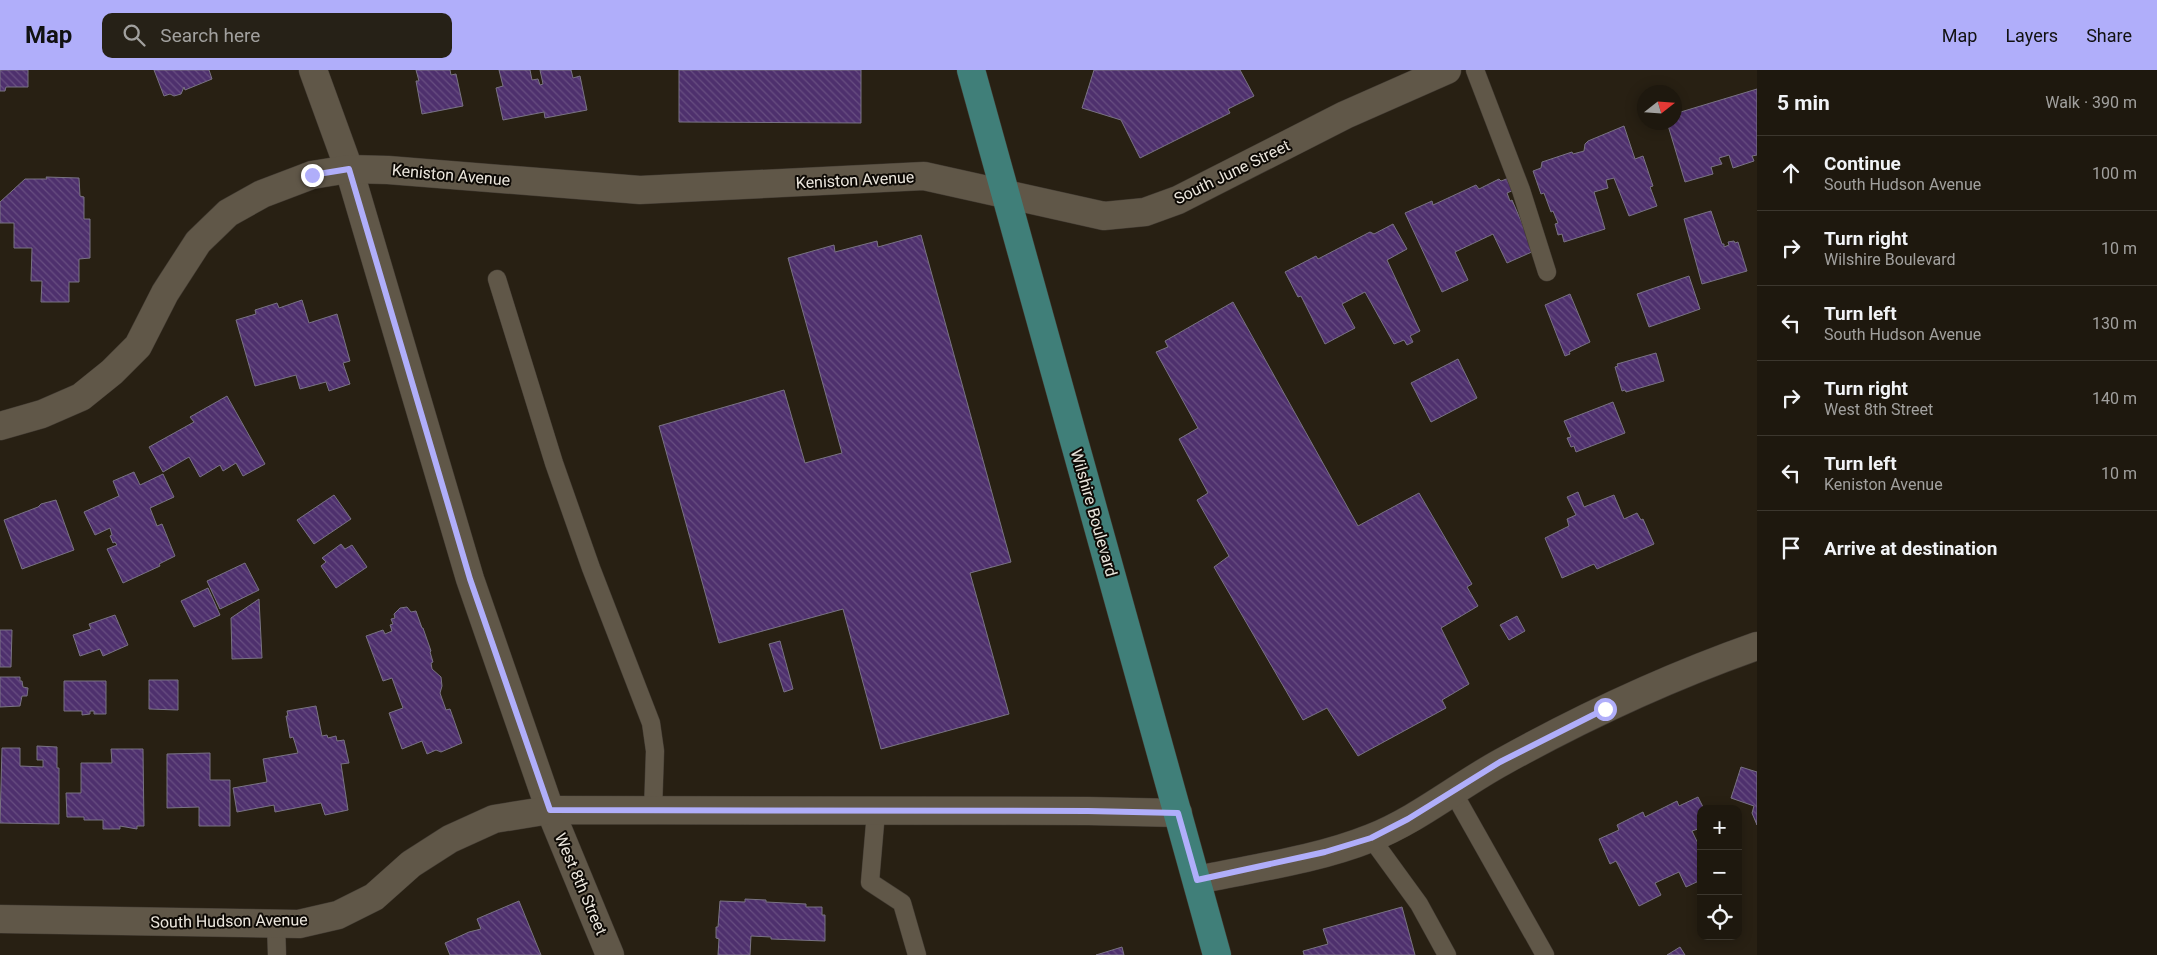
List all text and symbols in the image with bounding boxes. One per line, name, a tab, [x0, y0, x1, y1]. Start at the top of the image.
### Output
search box	[102, 13, 452, 58]
text: Map	[25, 21, 72, 49]
icon: search	[120, 21, 148, 49]
text: Search here	[160, 24, 260, 47]
text: Map	[1942, 25, 1977, 46]
text: Layers	[2005, 25, 2058, 46]
text: Share	[2086, 25, 2132, 46]
north arrow	[1637, 85, 1682, 130]
text: 5 min	[1777, 91, 1830, 115]
text: Walk · 390 m	[2045, 93, 2137, 112]
street label: South June Street	[1171, 136, 1293, 208]
text: Continue	[1824, 152, 1901, 175]
icon: ahead	[1777, 159, 1805, 187]
street label: Keniston Avenue	[391, 160, 511, 190]
route end	[301, 164, 324, 187]
text: 100 m	[2092, 164, 2137, 183]
street label: Keniston Avenue	[795, 167, 915, 193]
text: South Hudson Avenue	[1824, 175, 1981, 194]
text: Turn right	[1824, 227, 1908, 250]
icon: right	[1777, 234, 1805, 262]
text: 10 m	[2101, 239, 2137, 258]
text: Wilshire Boulevard	[1824, 250, 1955, 269]
text: Turn left	[1824, 302, 1897, 325]
icon: left	[1777, 309, 1805, 337]
text: 130 m	[2092, 314, 2137, 333]
text: South Hudson Avenue	[1824, 325, 1981, 344]
text: Turn right	[1824, 377, 1908, 400]
icon: right	[1777, 384, 1805, 412]
text: 140 m	[2092, 389, 2137, 408]
text: West 8th Street	[1824, 400, 1933, 419]
street label: Wilshire Boulevard	[1067, 447, 1121, 579]
text: Turn left	[1824, 452, 1897, 475]
icon: left	[1777, 459, 1805, 487]
text: 10 m	[2101, 464, 2137, 483]
text: Keniston Avenue	[1824, 475, 1943, 494]
icon: arrive	[1777, 534, 1805, 562]
text: Arrive at destination	[1824, 537, 1997, 560]
route start	[1594, 698, 1617, 721]
map controls	[1697, 805, 1742, 940]
button: +	[1697, 805, 1742, 850]
street label: West 8th Street	[551, 830, 611, 938]
button: −	[1697, 850, 1742, 895]
button: locate	[1697, 895, 1742, 940]
street label: South Hudson Avenue	[150, 910, 308, 932]

